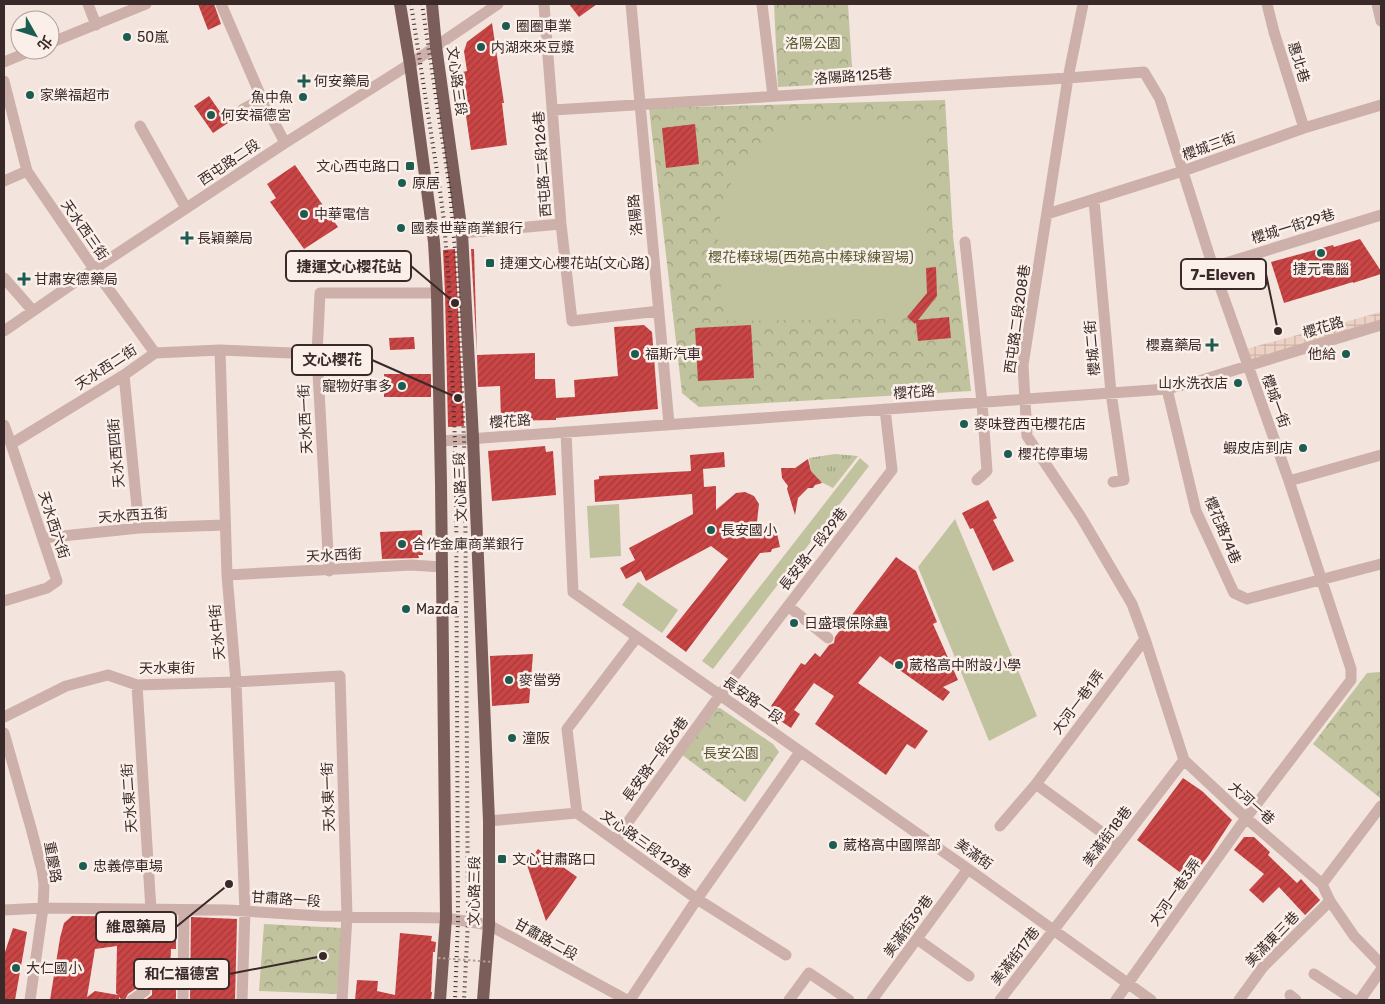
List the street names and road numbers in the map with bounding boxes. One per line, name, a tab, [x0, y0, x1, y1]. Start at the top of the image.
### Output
street label: 惠北巷	[1284, 40, 1313, 85]
street label: 文心路三段	[443, 45, 470, 117]
street label: 洛陽路125巷	[813, 65, 893, 88]
street label: 西屯路二段126巷	[530, 110, 555, 218]
street label: 櫻城三街	[1180, 129, 1238, 164]
street label: 西屯路二段	[196, 136, 263, 189]
street label: 洛陽路	[625, 193, 646, 237]
street label: 天水西三街	[58, 197, 112, 264]
street label: 櫻城一街29巷	[1249, 206, 1337, 247]
street label: 西屯路二段208巷	[1001, 263, 1034, 375]
street label: 櫻花路	[1301, 313, 1346, 342]
street label: 櫻城二街	[1082, 319, 1103, 377]
street label: 天水西二街	[72, 341, 140, 394]
street label: 櫻城一街	[1258, 372, 1293, 430]
street label: 櫻花路	[892, 383, 936, 402]
street label: 天水西一街	[295, 384, 316, 454]
street label: 櫻花路	[488, 412, 532, 431]
street label: 天水西四街	[105, 417, 128, 489]
street label: 文心路三段	[451, 452, 470, 522]
street label: 天水西六街	[35, 489, 72, 561]
street label: 櫻花路74巷	[1201, 494, 1244, 566]
street label: 長安路一段29巷	[776, 504, 851, 594]
street label: 天水西五街	[98, 505, 169, 526]
street label: 天水西街	[306, 546, 362, 565]
street label: 天水中街	[207, 603, 228, 661]
street label: 天水東街	[139, 660, 195, 677]
street label: 大河一巷1弄	[1049, 667, 1108, 738]
street label: 長安路一段	[719, 673, 786, 727]
street label: 長安路一段56巷	[619, 714, 692, 805]
street label: 天水東二街	[119, 762, 140, 833]
street label: 天水東一街	[319, 762, 338, 832]
street label: 大河一巷	[1225, 778, 1278, 828]
street label: 美滿街18巷	[1079, 803, 1136, 870]
street label: 文心路三段129巷	[597, 807, 694, 882]
street label: 美滿街	[952, 835, 996, 873]
street label: 重慶路	[40, 840, 65, 884]
street label: 大河一巷3弄	[1146, 855, 1205, 929]
street label: 文心路三段	[465, 856, 484, 926]
street label: 甘肅路一段	[250, 889, 321, 910]
street label: 美滿街39巷	[880, 892, 937, 961]
street label: 美滿東三巷	[1242, 908, 1303, 970]
street label: 甘肅路二段	[511, 915, 580, 964]
street label: 美滿街17巷	[987, 924, 1043, 989]

